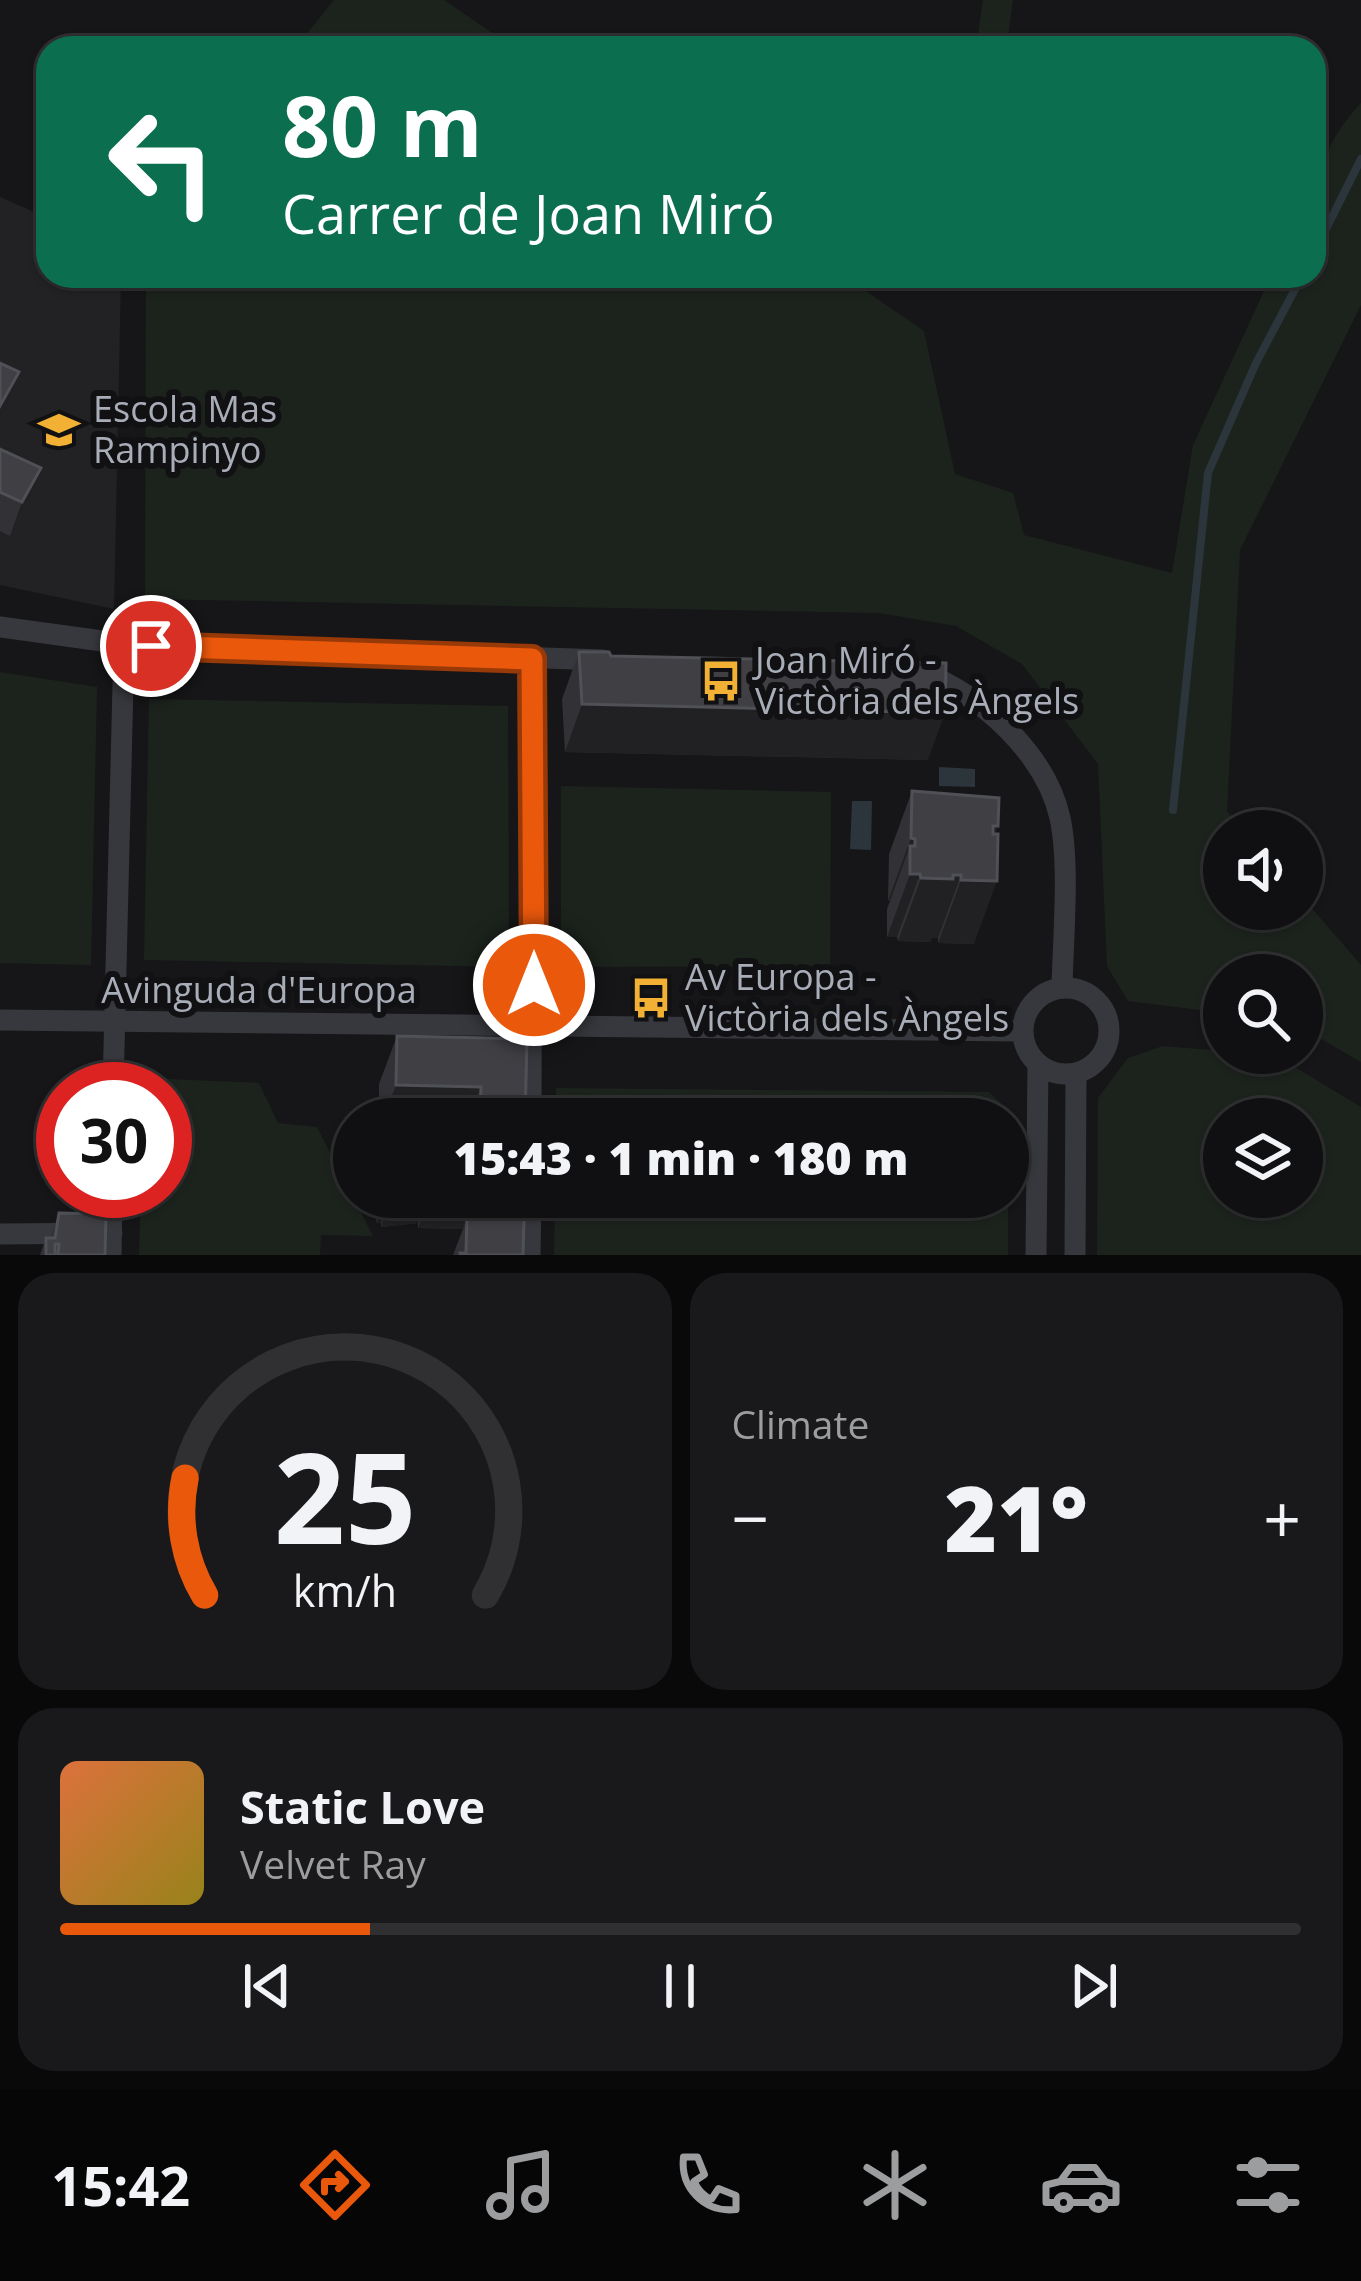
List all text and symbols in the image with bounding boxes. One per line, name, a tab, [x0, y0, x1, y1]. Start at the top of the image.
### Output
text: 80 m	[282, 67, 482, 182]
icon: left	[84, 84, 240, 240]
text: Carrer de Joan Miró	[282, 176, 775, 250]
place label: Escola Mas Rampinyo	[93, 384, 277, 474]
school or university icon: Escola Mas Rampinyo	[36, 407, 82, 453]
pin	[100, 595, 202, 697]
icon: arrive	[118, 613, 184, 679]
place label: Joan Miró - Victòria dels Àngels	[752, 635, 1079, 725]
bus stop icon: Joan Miró - Victòria dels Àngels	[698, 658, 744, 704]
map controls	[1203, 810, 1323, 1218]
button: sound	[1203, 810, 1323, 930]
position arrow	[471, 922, 597, 1048]
place label: Av Europa - Victòria dels Àngels	[685, 952, 1009, 1042]
button: search	[1203, 954, 1323, 1074]
street label: Avinguda d'Europa	[101, 965, 417, 1014]
bus stop icon: Av Europa - Victòria dels Àngels	[628, 975, 674, 1021]
speed limit sign: 30	[36, 1062, 192, 1218]
button: layers	[1203, 1098, 1323, 1218]
text: 15:43 · 1 min · 180 m	[454, 1127, 908, 1188]
text: Climate	[732, 1397, 869, 1450]
text: 25	[273, 1411, 416, 1581]
text: 21°	[945, 1456, 1088, 1578]
text: −	[732, 1472, 769, 1562]
text: +	[1263, 1472, 1301, 1562]
text: km/h	[293, 1560, 397, 1619]
text: Static Love	[240, 1776, 485, 1837]
text: Velvet Ray	[240, 1837, 426, 1890]
icon: previous	[234, 1953, 300, 2019]
icon: pause	[647, 1953, 713, 2019]
icon: next	[1061, 1953, 1127, 2019]
icon: directions	[293, 2143, 377, 2227]
icon: music	[479, 2143, 563, 2227]
icon: phone	[666, 2143, 750, 2227]
icon: climate	[853, 2143, 937, 2227]
icon: car	[1039, 2143, 1123, 2227]
icon: filters	[1226, 2143, 1310, 2227]
text: 15:42	[51, 2148, 190, 2222]

